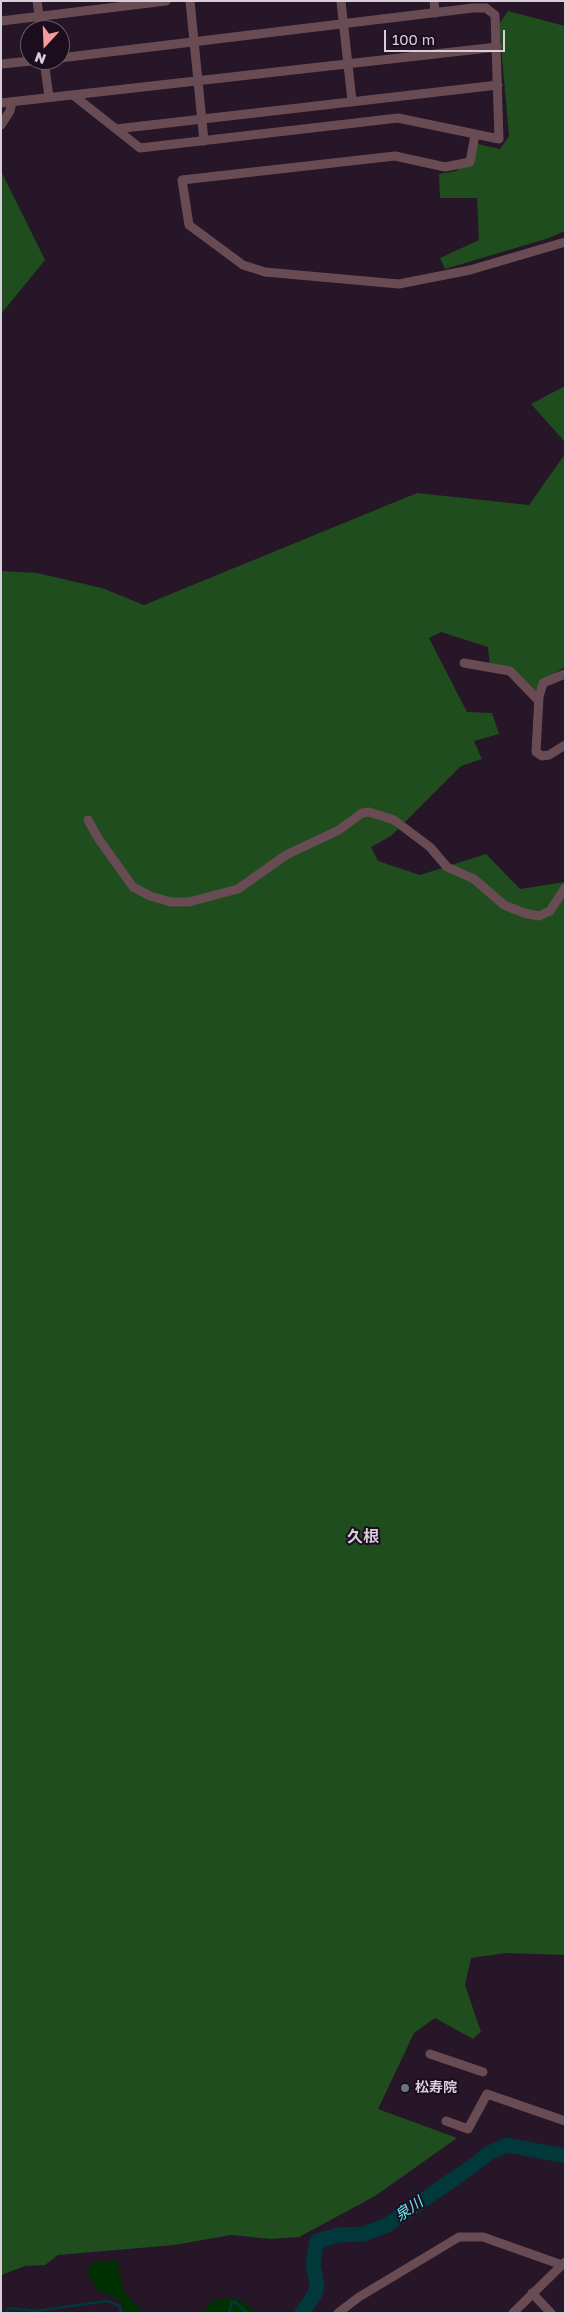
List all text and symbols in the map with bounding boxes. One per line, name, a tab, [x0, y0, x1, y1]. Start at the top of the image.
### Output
north arrow	[20, 20, 70, 70]
scale bar	[386, 20, 507, 52]
text: 100 m	[392, 30, 435, 48]
text: N	[32, 49, 48, 68]
district label: 久根	[347, 1527, 379, 1547]
place label: 松寿院	[415, 2080, 457, 2096]
marker: 松寿院	[399, 2082, 411, 2094]
water label: 泉川	[392, 2193, 426, 2225]

